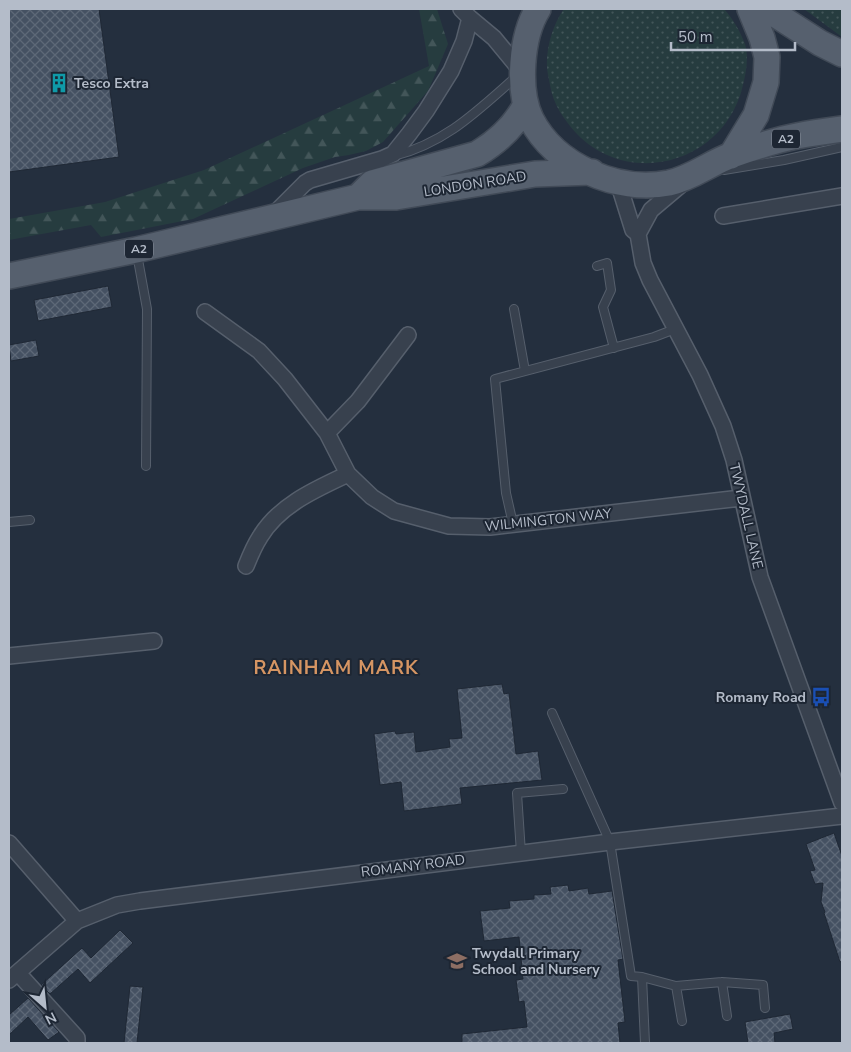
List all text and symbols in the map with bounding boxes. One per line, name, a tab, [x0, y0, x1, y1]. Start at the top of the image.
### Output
scale bar	[671, 20, 795, 52]
text: 50 m	[678, 27, 713, 47]
building icon: Tesco Extra	[48, 72, 70, 94]
place label: Tesco Extra	[74, 74, 149, 93]
road number: A2	[772, 130, 800, 148]
street label: LONDON ROAD	[422, 167, 528, 201]
road number: A2	[125, 240, 153, 258]
street label: TWYDALL LANE	[725, 461, 767, 571]
street label: WILMINGTON WAY	[484, 504, 613, 536]
district label: RAINHAM MARK	[253, 655, 419, 681]
bus stop icon: Romany Road	[810, 686, 832, 708]
place label: Romany Road	[716, 688, 806, 707]
street label: ROMANY ROAD	[360, 850, 466, 882]
place label: Twydall Primary School and Nursery	[472, 944, 600, 979]
school or university icon: Twydall Primary School and Nursery	[446, 950, 468, 972]
north arrow	[20, 982, 70, 1032]
text: N	[42, 1007, 60, 1029]

